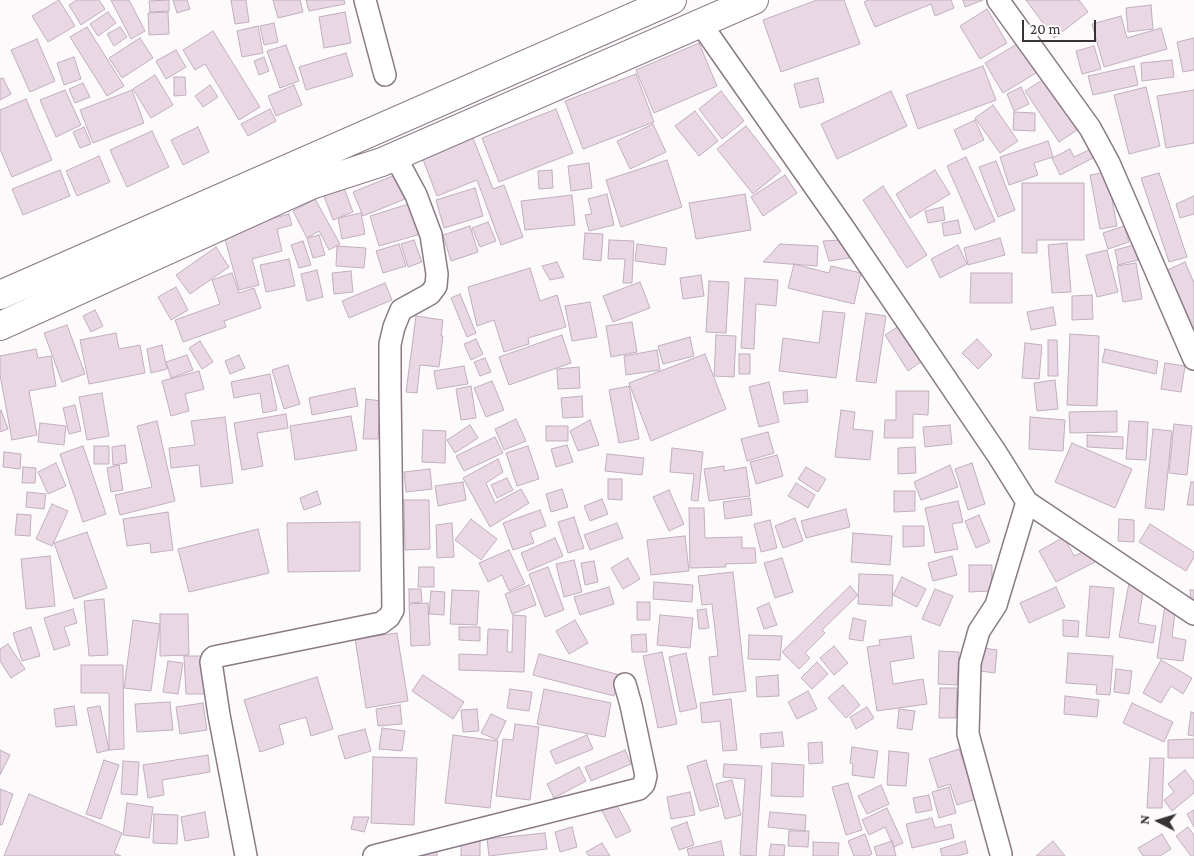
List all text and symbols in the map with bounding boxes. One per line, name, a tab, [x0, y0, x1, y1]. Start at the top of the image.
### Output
scale bar	[1024, 10, 1098, 42]
text: 20 m	[1030, 21, 1061, 37]
north arrow	[1134, 796, 1184, 846]
text: N	[1136, 814, 1152, 825]

